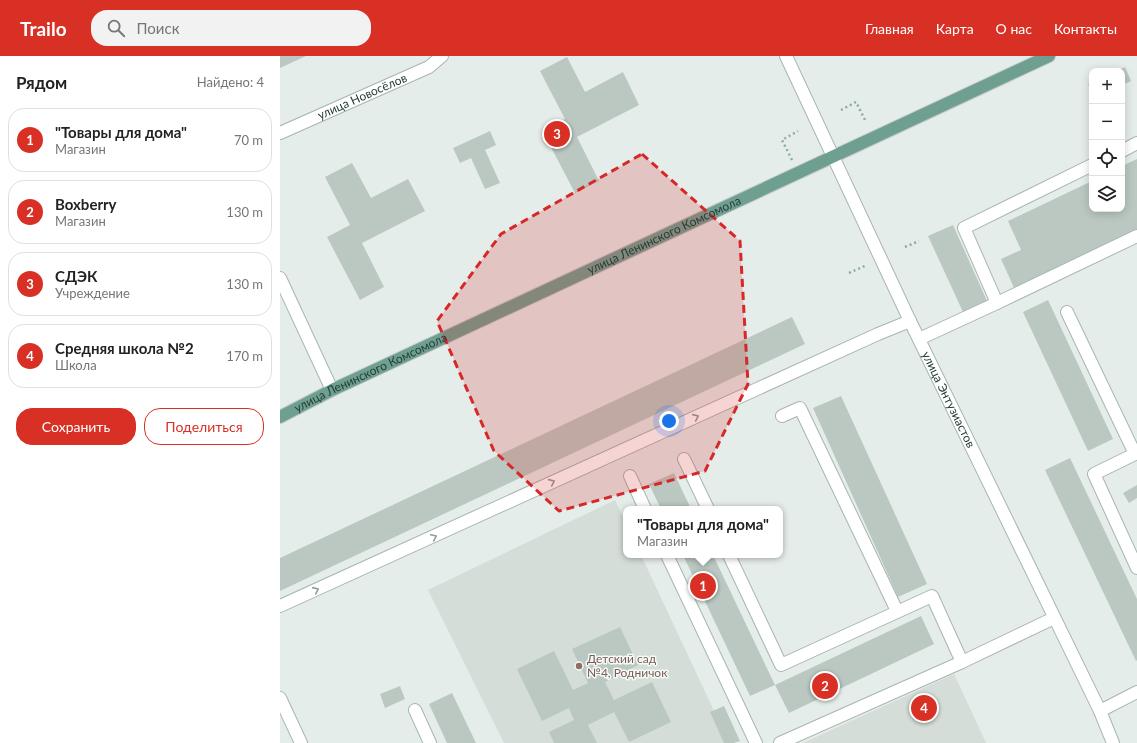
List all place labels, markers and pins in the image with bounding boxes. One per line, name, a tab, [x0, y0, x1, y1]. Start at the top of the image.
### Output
pin: 3	[544, 119, 570, 149]
pin: 1	[690, 571, 716, 601]
place label: Детский сад №4, Родничок	[587, 651, 668, 680]
marker: Детский сад №4, Родничок	[574, 661, 584, 671]
pin: 2	[812, 671, 838, 701]
pin: 4	[911, 693, 937, 723]

